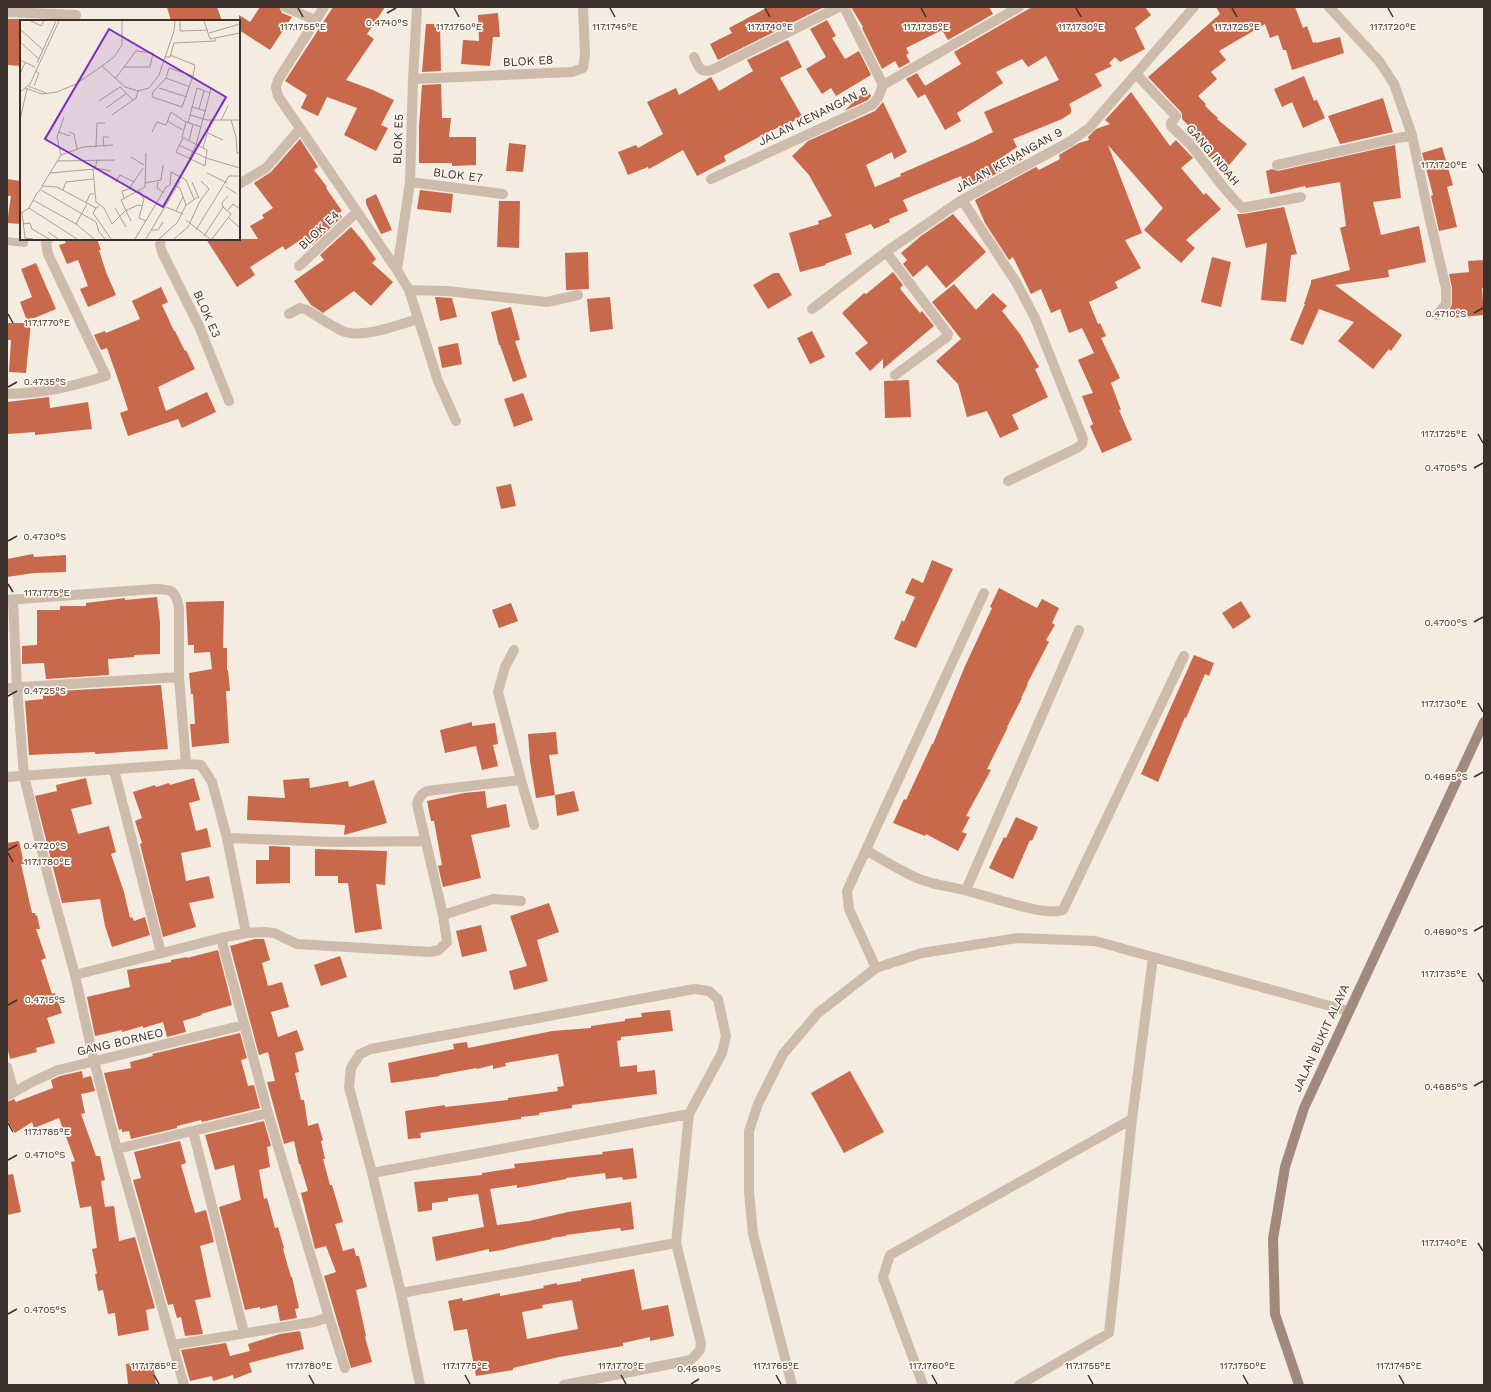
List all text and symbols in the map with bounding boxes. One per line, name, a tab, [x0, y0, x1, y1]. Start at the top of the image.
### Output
text: 0.4740°S	[366, 17, 408, 28]
inset map	[20, 20, 240, 240]
text: 117.1755°E	[280, 21, 326, 32]
text: 117.1750°E	[436, 21, 482, 32]
text: 117.1745°E	[592, 21, 638, 32]
text: 117.1740°E	[747, 21, 793, 32]
text: 117.1735°E	[903, 21, 949, 32]
text: 117.1730°E	[1058, 21, 1104, 32]
text: 117.1725°E	[1214, 21, 1260, 32]
text: 117.1720°E	[1370, 21, 1416, 32]
street label: BLOK E8	[502, 53, 554, 69]
street label: JALAN KENANGAN 8	[756, 83, 870, 149]
street label: BLOK E5	[390, 114, 406, 164]
street label: GANG INDAH	[1183, 122, 1243, 188]
street label: JALAN KENANGAN 9	[953, 125, 1065, 195]
text: 117.1720°E	[1421, 159, 1467, 170]
street label: BLOK E7	[432, 165, 484, 185]
street label: BLOK E4	[296, 208, 342, 252]
street label: BLOK E3	[190, 288, 224, 340]
text: 0.4710°S	[1426, 308, 1466, 319]
text: 117.1770°E	[24, 317, 70, 328]
text: 0.4735°S	[24, 376, 66, 387]
text: 117.1725°E	[1421, 428, 1467, 439]
text: 0.4705°S	[1425, 462, 1467, 473]
text: 0.4730°S	[24, 531, 66, 542]
text: 117.1775°E	[24, 587, 70, 598]
text: 0.4700°S	[1424, 617, 1468, 628]
text: 0.4725°S	[24, 685, 66, 696]
text: 117.1730°E	[1421, 698, 1467, 709]
text: 0.4695°S	[1424, 771, 1468, 782]
text: 0.4720°S	[24, 840, 66, 851]
text: 117.1780°E	[24, 856, 70, 867]
text: 0.4690°S	[1424, 926, 1468, 937]
text: 117.1735°E	[1421, 968, 1467, 979]
street label: JALAN BUKIT ALAYA	[1290, 982, 1352, 1094]
text: 0.4715°S	[25, 994, 65, 1005]
street label: GANG BORNEO	[75, 1025, 165, 1059]
text: 0.4685°S	[1424, 1081, 1468, 1092]
text: 117.1785°E	[24, 1126, 70, 1137]
text: 0.4710°S	[25, 1149, 65, 1160]
text: 117.1740°E	[1421, 1237, 1467, 1248]
text: 0.4705°S	[24, 1304, 66, 1315]
text: 117.1785°E	[131, 1360, 177, 1371]
text: 117.1780°E	[286, 1360, 332, 1371]
text: 117.1775°E	[442, 1360, 488, 1371]
text: 117.1770°E	[598, 1360, 644, 1371]
text: 117.1765°E	[753, 1360, 799, 1371]
text: 117.1760°E	[909, 1360, 955, 1371]
text: 117.1755°E	[1065, 1360, 1111, 1371]
text: 117.1750°E	[1220, 1360, 1266, 1371]
text: 117.1745°E	[1376, 1360, 1422, 1371]
text: 0.4690°S	[677, 1363, 721, 1374]

